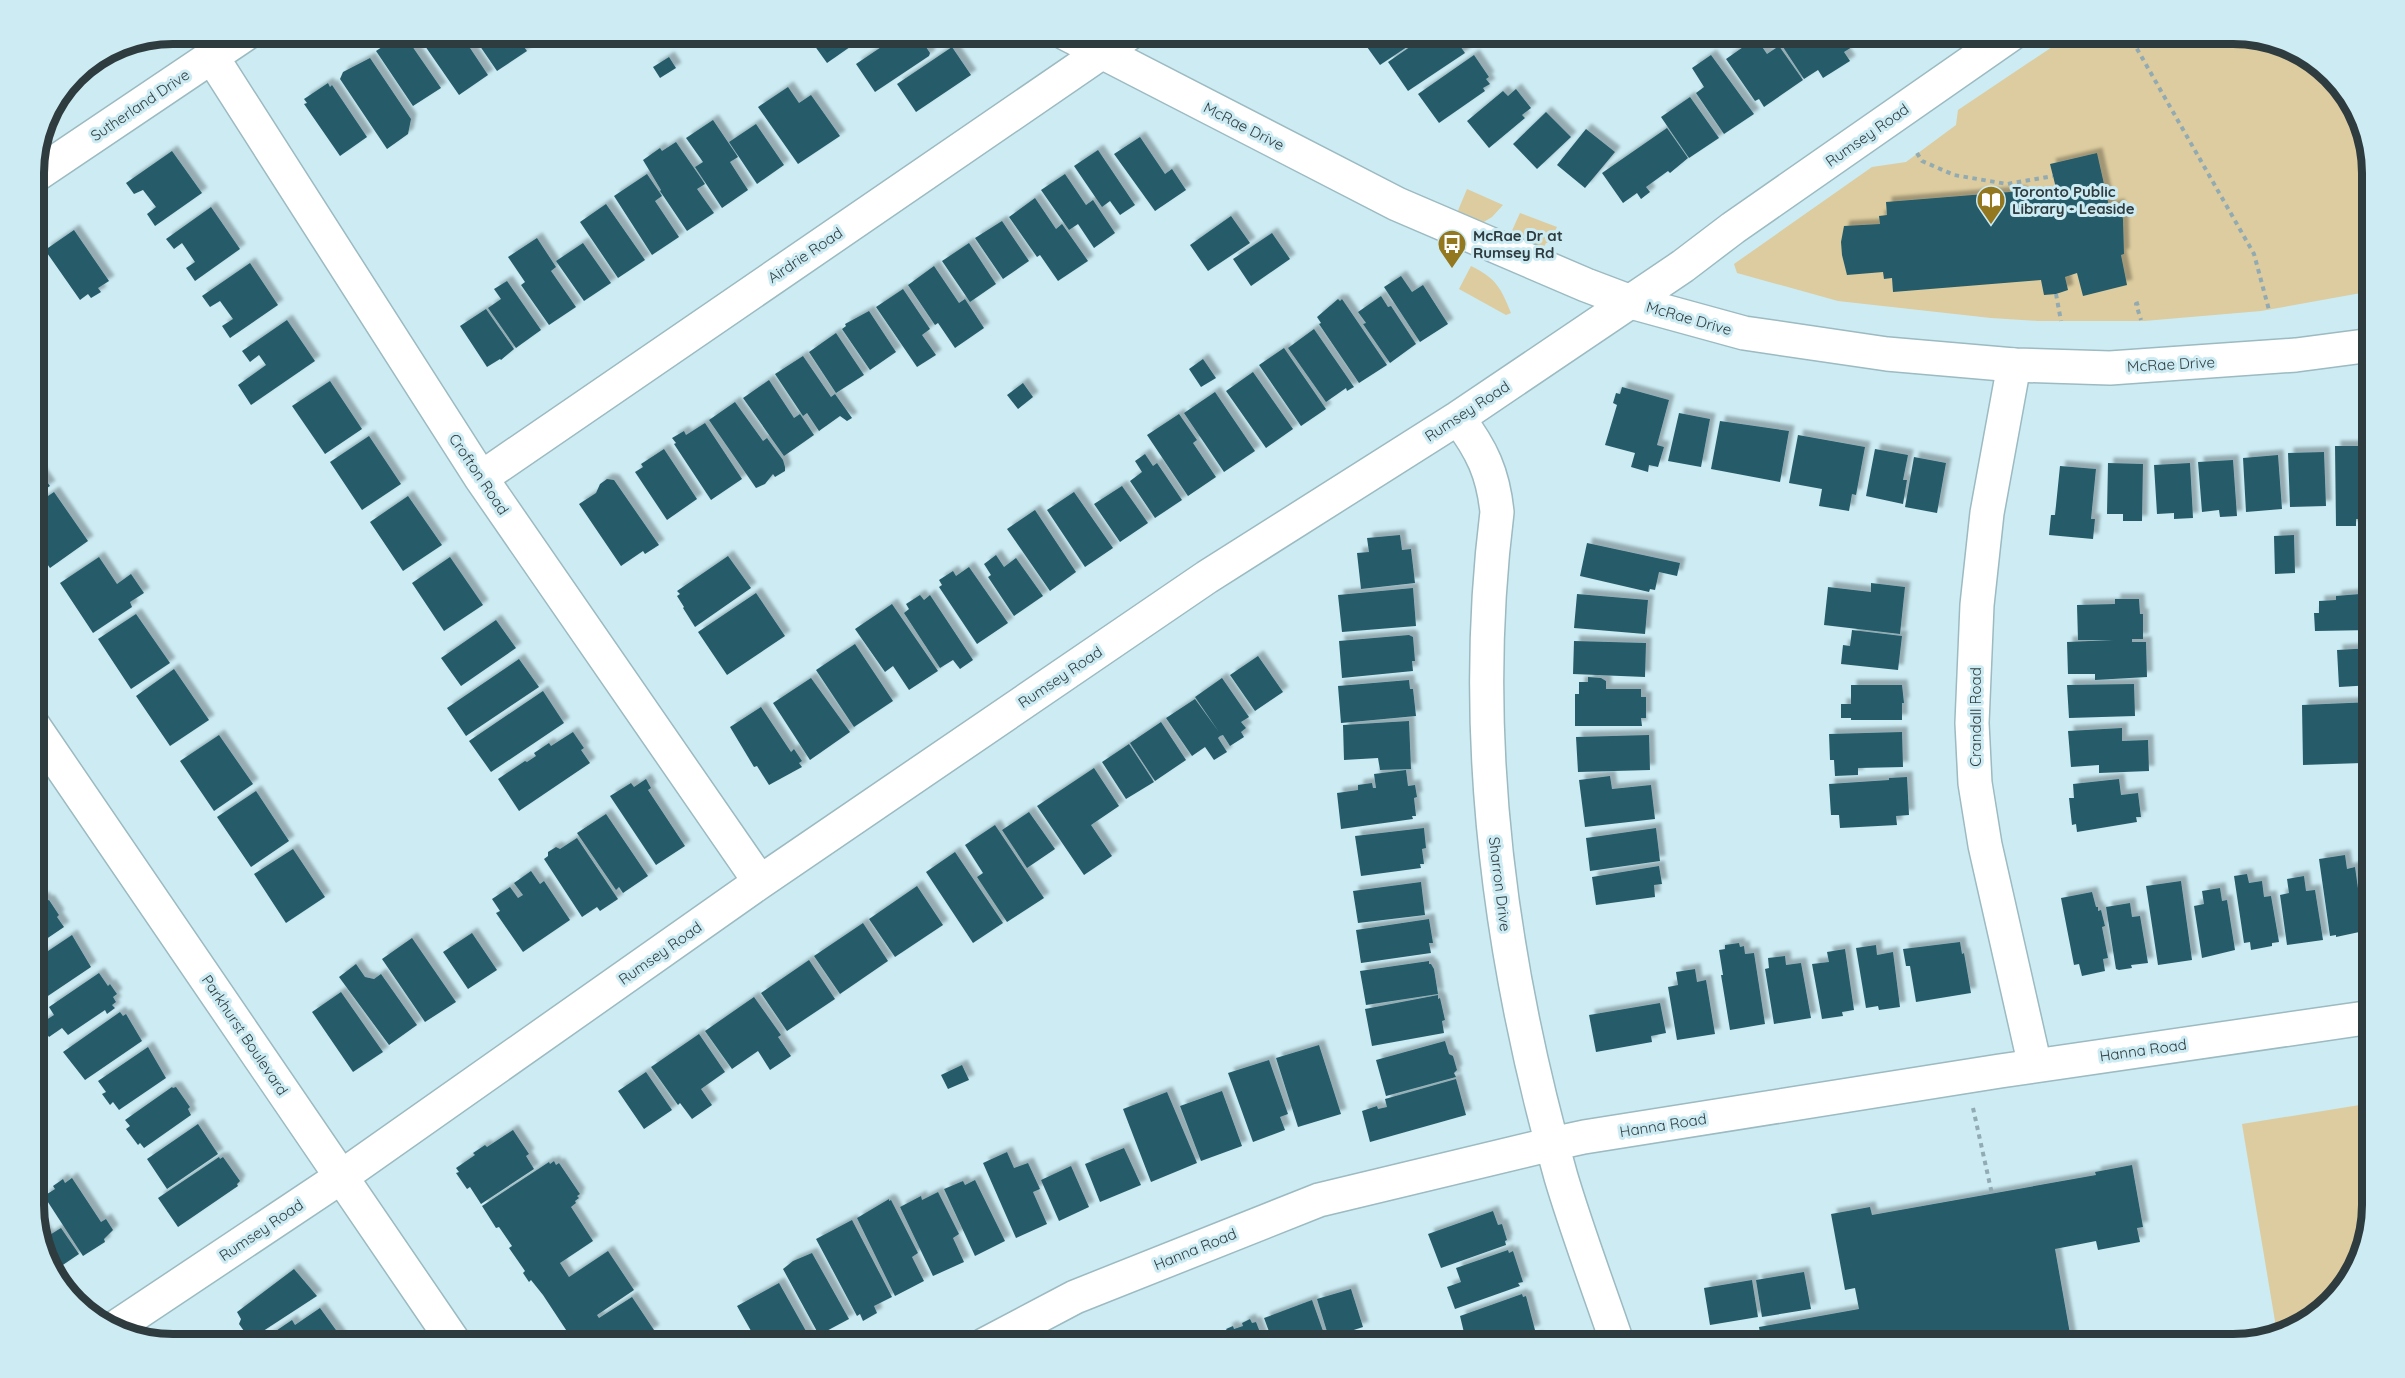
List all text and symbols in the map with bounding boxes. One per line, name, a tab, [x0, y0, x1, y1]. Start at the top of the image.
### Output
street label: Sutherland Drive	[87, 65, 193, 145]
street label: McRae Drive	[1200, 98, 1288, 154]
street label: Rumsey Road	[1822, 99, 1912, 171]
place label: Toronto Public Library - Leaside	[2012, 182, 2135, 218]
library icon: Toronto Public Library - Leaside	[1975, 184, 2007, 226]
street label: Airdrie Road	[764, 223, 846, 287]
place label: McRae Dr at Rumsey Rd	[1473, 226, 1563, 262]
bus stop icon: McRae Dr at Rumsey Rd	[1436, 228, 1468, 270]
street label: McRae Drive	[1644, 297, 1734, 339]
street label: McRae Drive	[2127, 352, 2215, 376]
street label: Rumsey Road	[1421, 377, 1513, 445]
street label: Crofton Road	[445, 430, 513, 518]
street label: Rumsey Road	[1014, 642, 1106, 712]
street label: Crandall Road	[1966, 667, 1985, 767]
street label: Sharron Drive	[1485, 836, 1515, 932]
street label: Rumsey Road	[615, 917, 705, 989]
street label: Parkhurst Boulevard	[198, 971, 292, 1099]
street label: Hanna Road	[2098, 1034, 2188, 1066]
street label: Hanna Road	[1618, 1109, 1708, 1141]
street label: Rumsey Road	[215, 1195, 307, 1265]
street label: Hanna Road	[1151, 1224, 1239, 1274]

